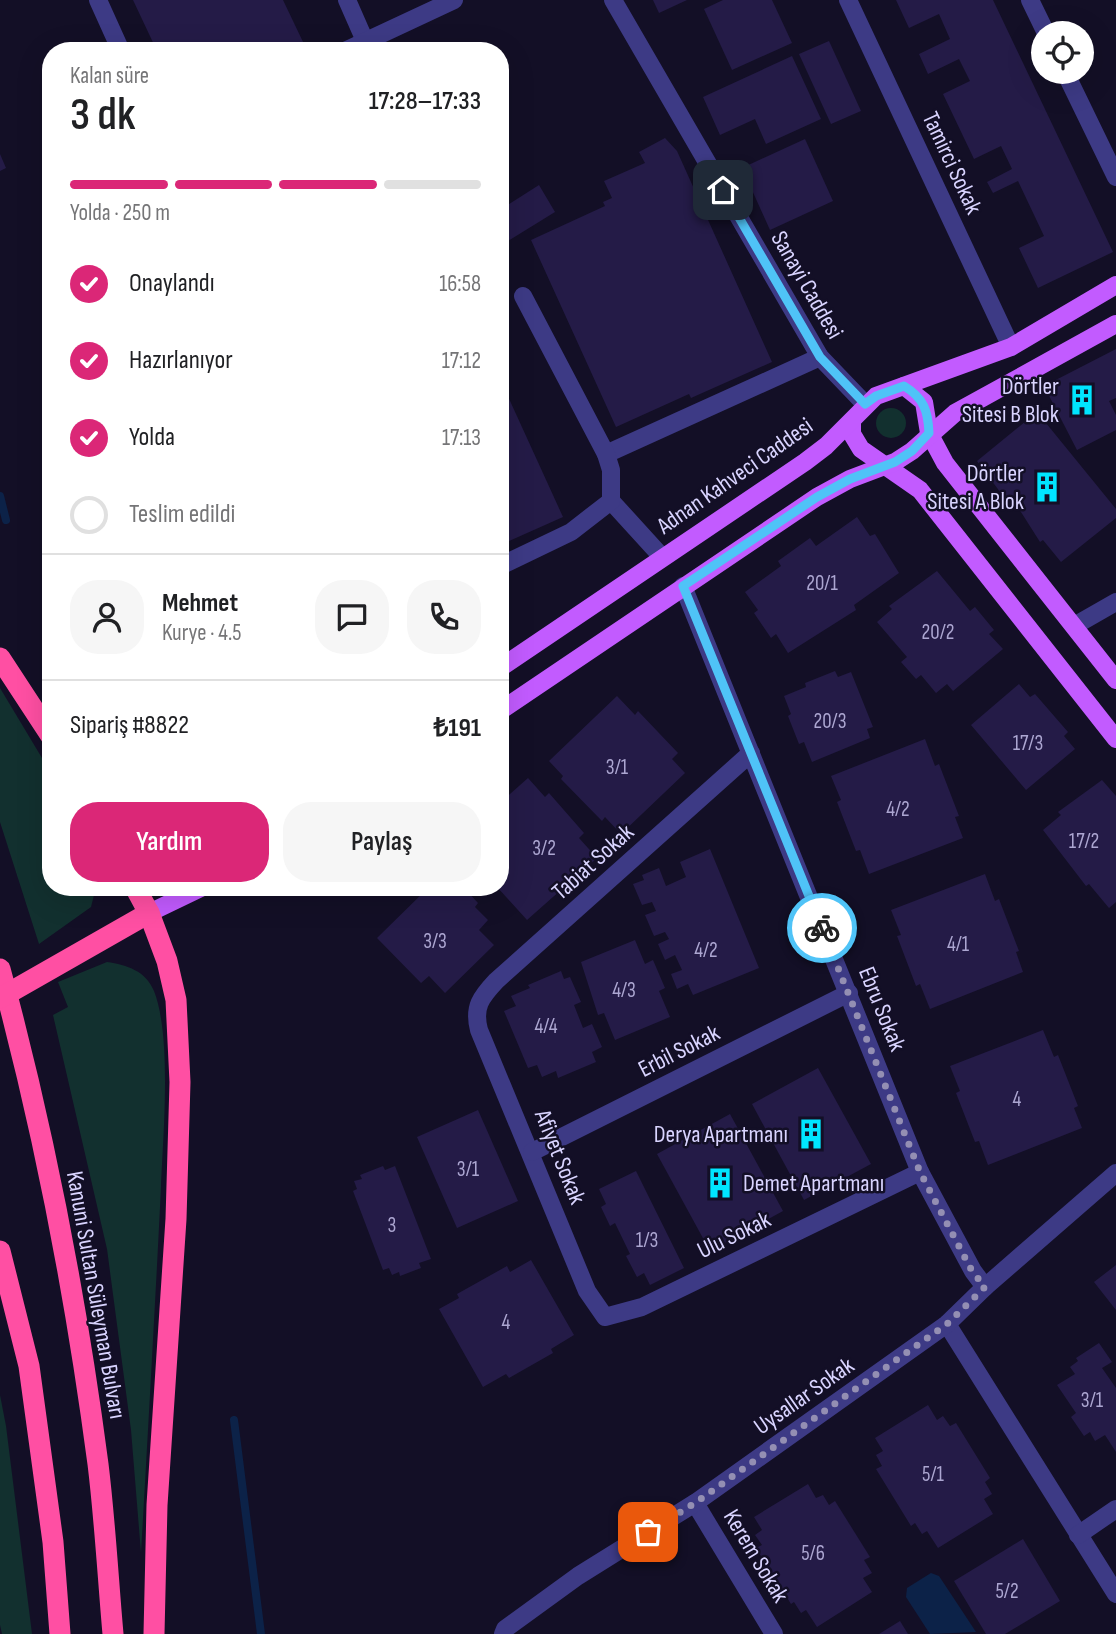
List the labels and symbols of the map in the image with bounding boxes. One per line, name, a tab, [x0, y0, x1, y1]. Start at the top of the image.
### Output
street label: Tamirci Sokak	[916, 107, 988, 219]
pin	[693, 160, 753, 220]
street label: Sanayi Caddesi	[765, 226, 849, 344]
place label: Dörtler Sitesi B Blok	[962, 372, 1059, 429]
building icon: Dörtler Sitesi B Blok	[1065, 383, 1099, 417]
street label: Adnan Kahveci Caddesi	[651, 411, 818, 541]
place label: Dörtler Sitesi A Blok	[927, 459, 1024, 516]
building icon: Dörtler Sitesi A Blok	[1030, 470, 1064, 504]
house number: 20/1	[806, 571, 838, 596]
house number: 20/2	[922, 620, 954, 645]
house number: 20/3	[814, 709, 846, 734]
house number: 17/3	[1013, 731, 1043, 756]
house number: 3/1	[606, 755, 629, 780]
house number: 4/2	[886, 797, 910, 822]
street label: Tabiat Sokak	[546, 818, 640, 906]
house number: 17/2	[1069, 829, 1099, 854]
house number: 3/2	[532, 836, 556, 861]
courier	[787, 893, 857, 963]
house number: 3/3	[423, 929, 447, 954]
house number: 4/1	[947, 932, 970, 957]
house number: 4/2	[694, 938, 718, 963]
street label: Ebru Sokak	[852, 963, 912, 1055]
house number: 4/3	[612, 978, 636, 1003]
house number: 4/4	[535, 1014, 558, 1039]
street label: Erbil Sokak	[634, 1018, 724, 1084]
house number: 4	[1013, 1087, 1022, 1112]
street label: Afiyet Sokak	[528, 1105, 592, 1208]
building icon: Derya Apartmanı	[794, 1117, 828, 1151]
place label: Derya Apartmanı	[654, 1120, 788, 1149]
house number: 3/1	[457, 1157, 480, 1182]
building icon: Demet Apartmanı	[703, 1166, 737, 1200]
street label: Kanuni Sultan Süleyman Bulvarı	[60, 1169, 132, 1421]
place label: Demet Apartmanı	[743, 1169, 884, 1198]
street label: Ulu Sokak	[693, 1205, 775, 1265]
house number: 3	[388, 1213, 396, 1238]
house number: 1/3	[636, 1228, 658, 1253]
house number: 4	[502, 1310, 511, 1335]
street label: Uysallar Sokak	[748, 1351, 860, 1441]
house number: 3/1	[1081, 1388, 1104, 1413]
house number: 5/1	[922, 1462, 945, 1487]
pin	[618, 1502, 678, 1562]
street label: Kerem Sokak	[717, 1504, 795, 1608]
house number: 5/6	[801, 1541, 825, 1566]
house number: 5/2	[995, 1579, 1019, 1604]

